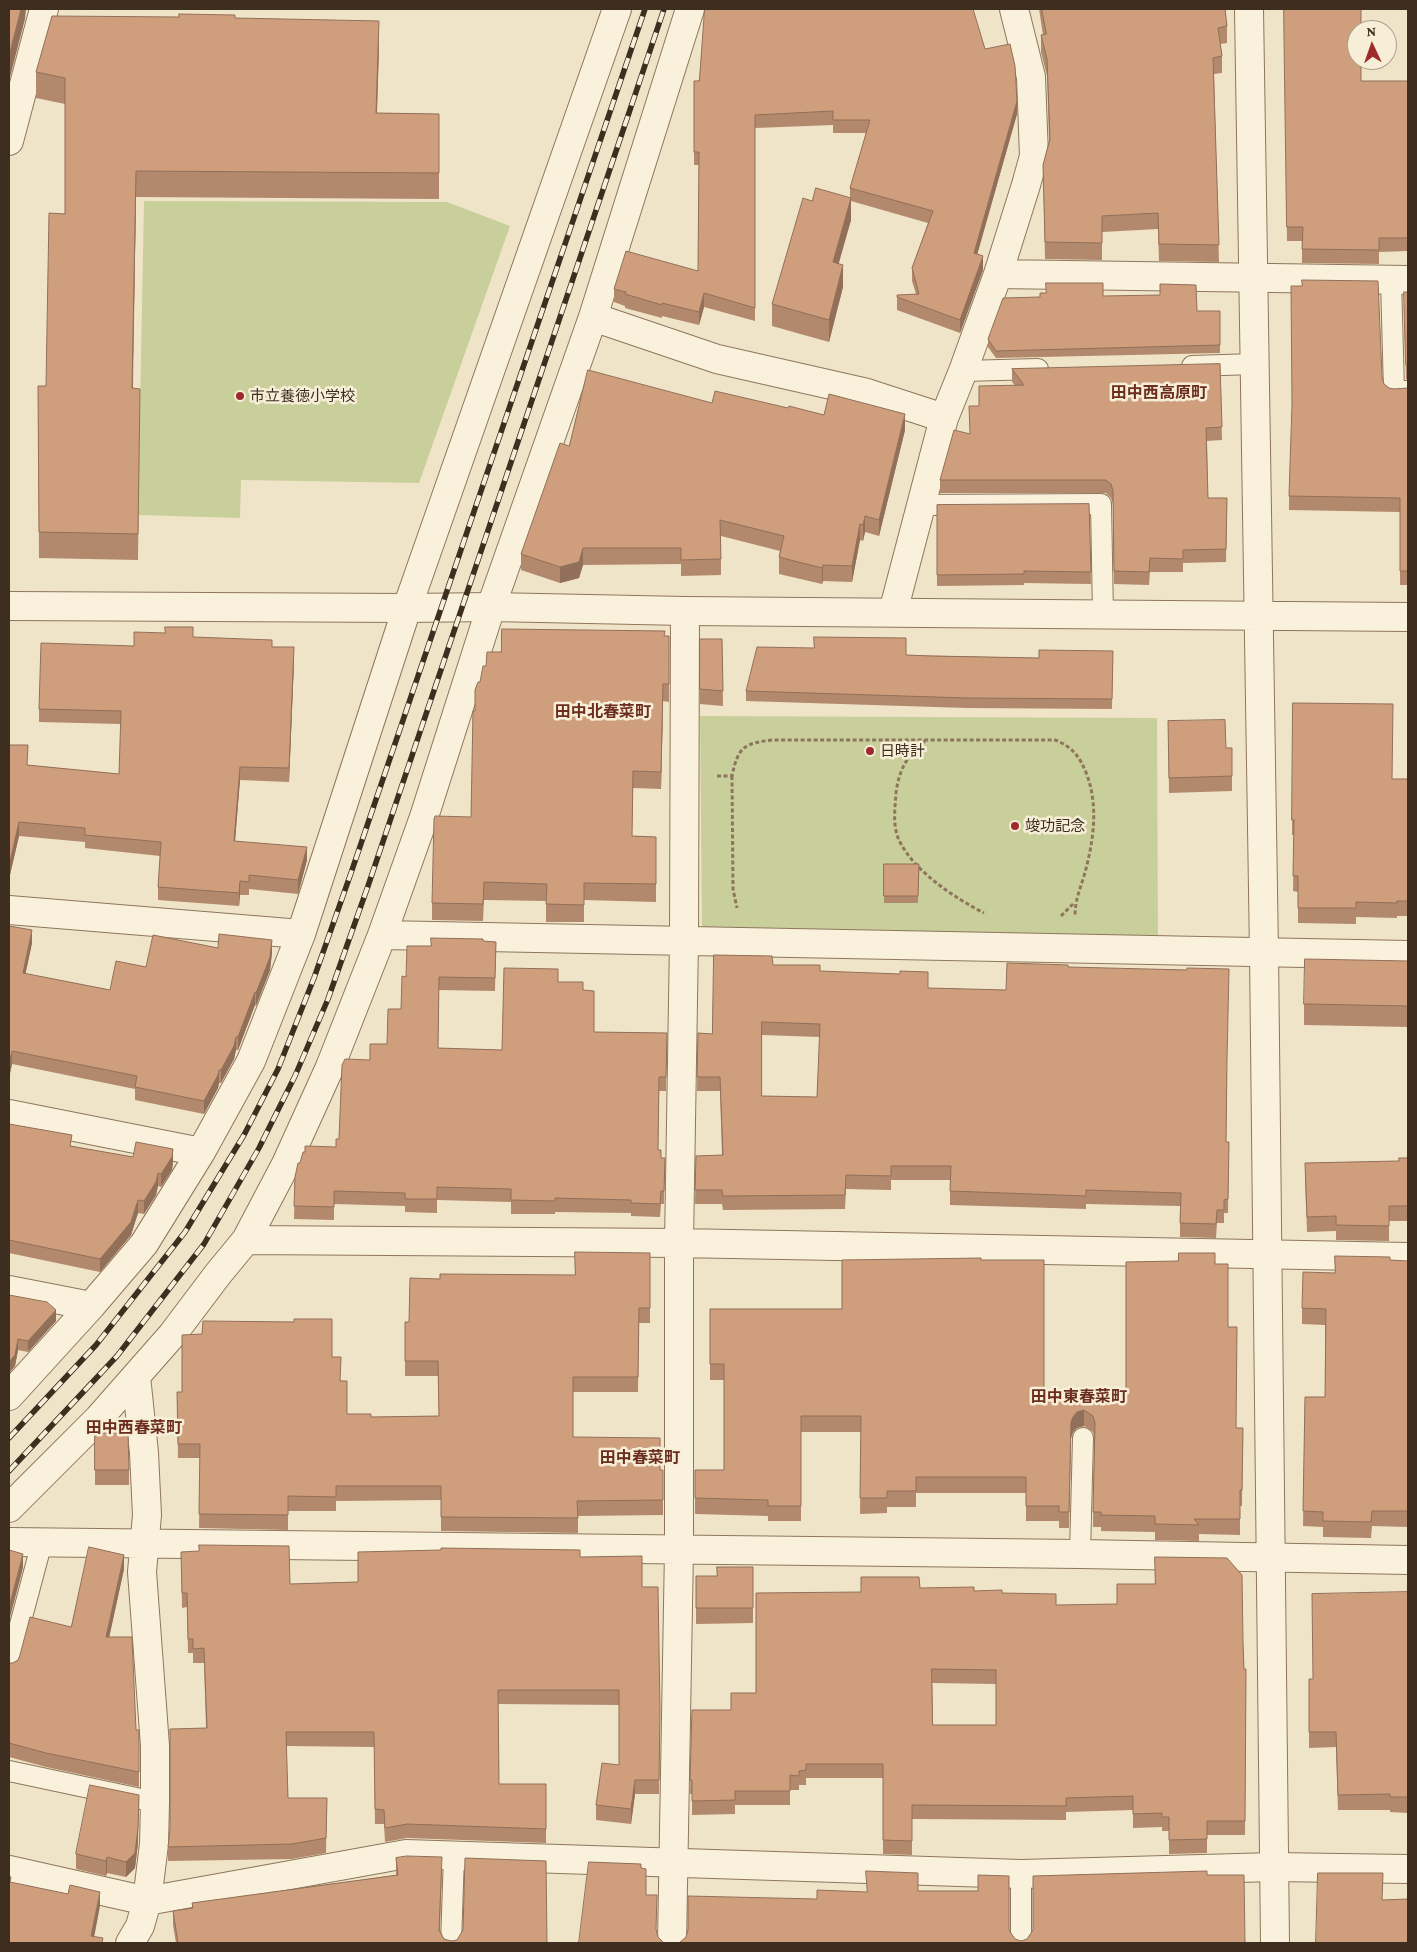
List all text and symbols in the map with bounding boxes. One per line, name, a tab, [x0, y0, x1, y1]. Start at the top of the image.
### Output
north arrow	[1347, 20, 1397, 70]
text: N	[1366, 23, 1376, 39]
district label: 田中西高原町	[1111, 383, 1207, 403]
place label: 市立養徳小学校	[250, 387, 355, 405]
marker: 市立養徳小学校	[234, 390, 246, 402]
district label: 田中北春菜町	[555, 702, 651, 722]
place label: 日時計	[880, 742, 925, 760]
marker: 日時計	[864, 745, 876, 757]
place label: 竣功記念	[1025, 817, 1085, 835]
marker: 竣功記念	[1009, 820, 1021, 832]
district label: 田中東春菜町	[1031, 1387, 1127, 1407]
district label: 田中西春菜町	[86, 1418, 182, 1438]
district label: 田中春菜町	[600, 1448, 680, 1468]

